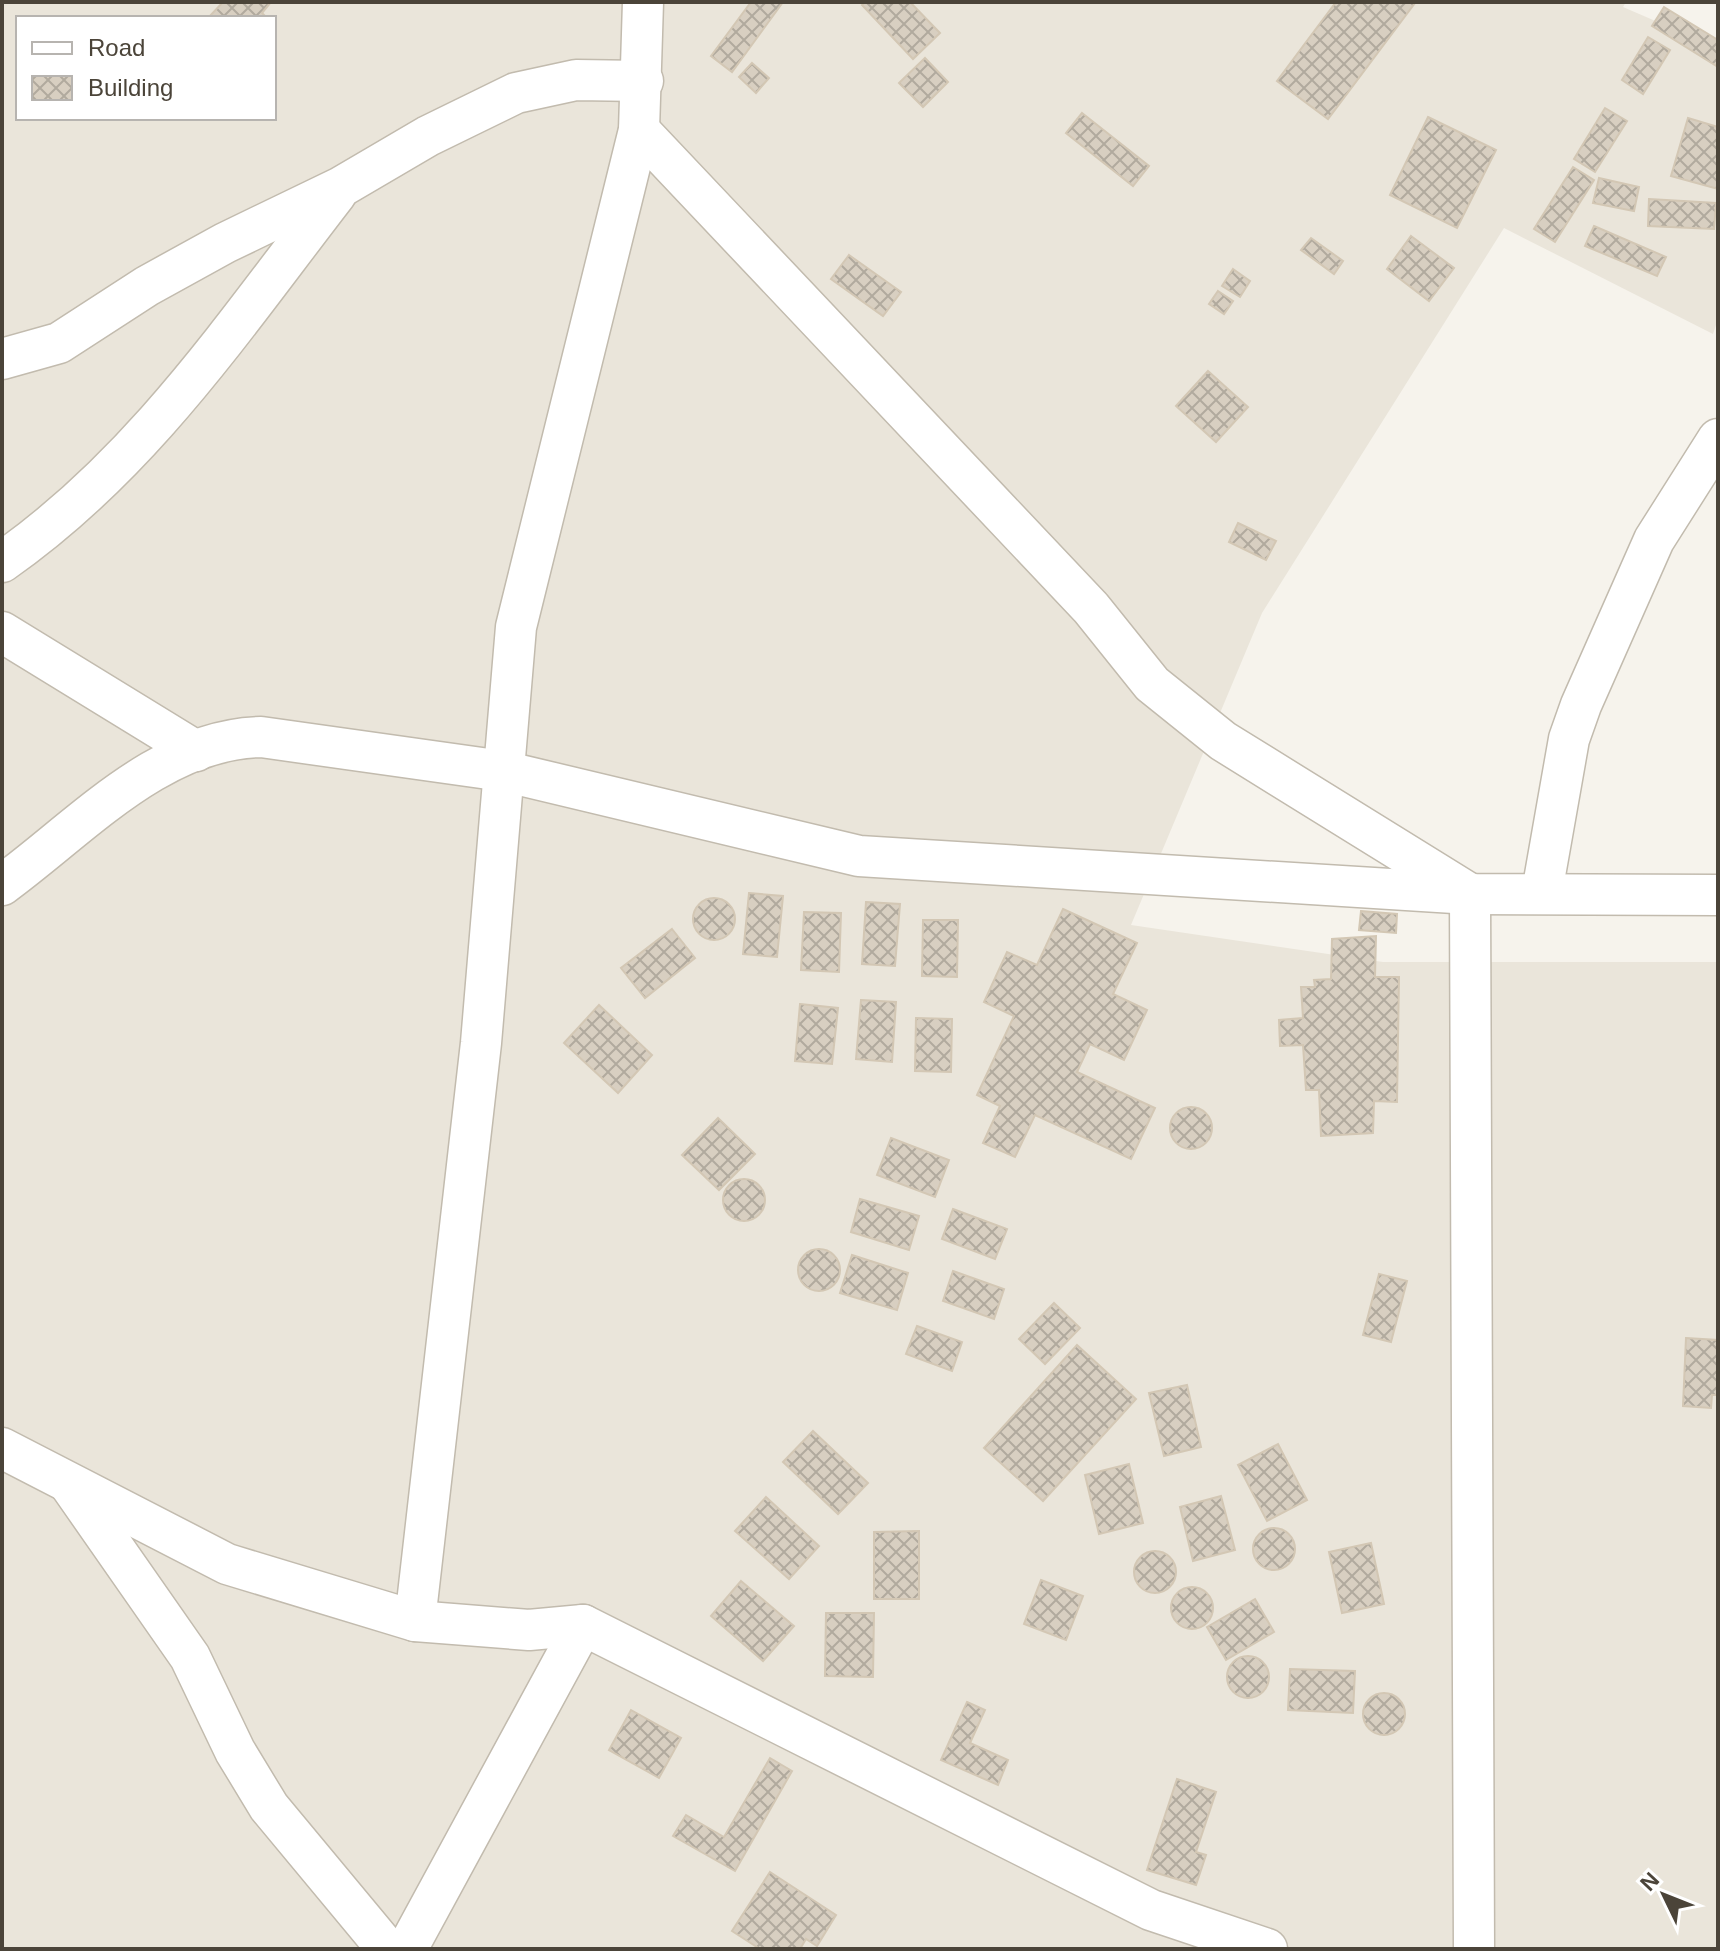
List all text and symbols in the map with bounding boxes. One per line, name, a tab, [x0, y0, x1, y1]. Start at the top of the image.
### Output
legend	[16, 16, 276, 120]
text: Road	[88, 34, 145, 61]
text: Building	[88, 74, 173, 101]
north arrow	[1624, 1855, 1704, 1935]
text: N	[1635, 1867, 1664, 1896]

